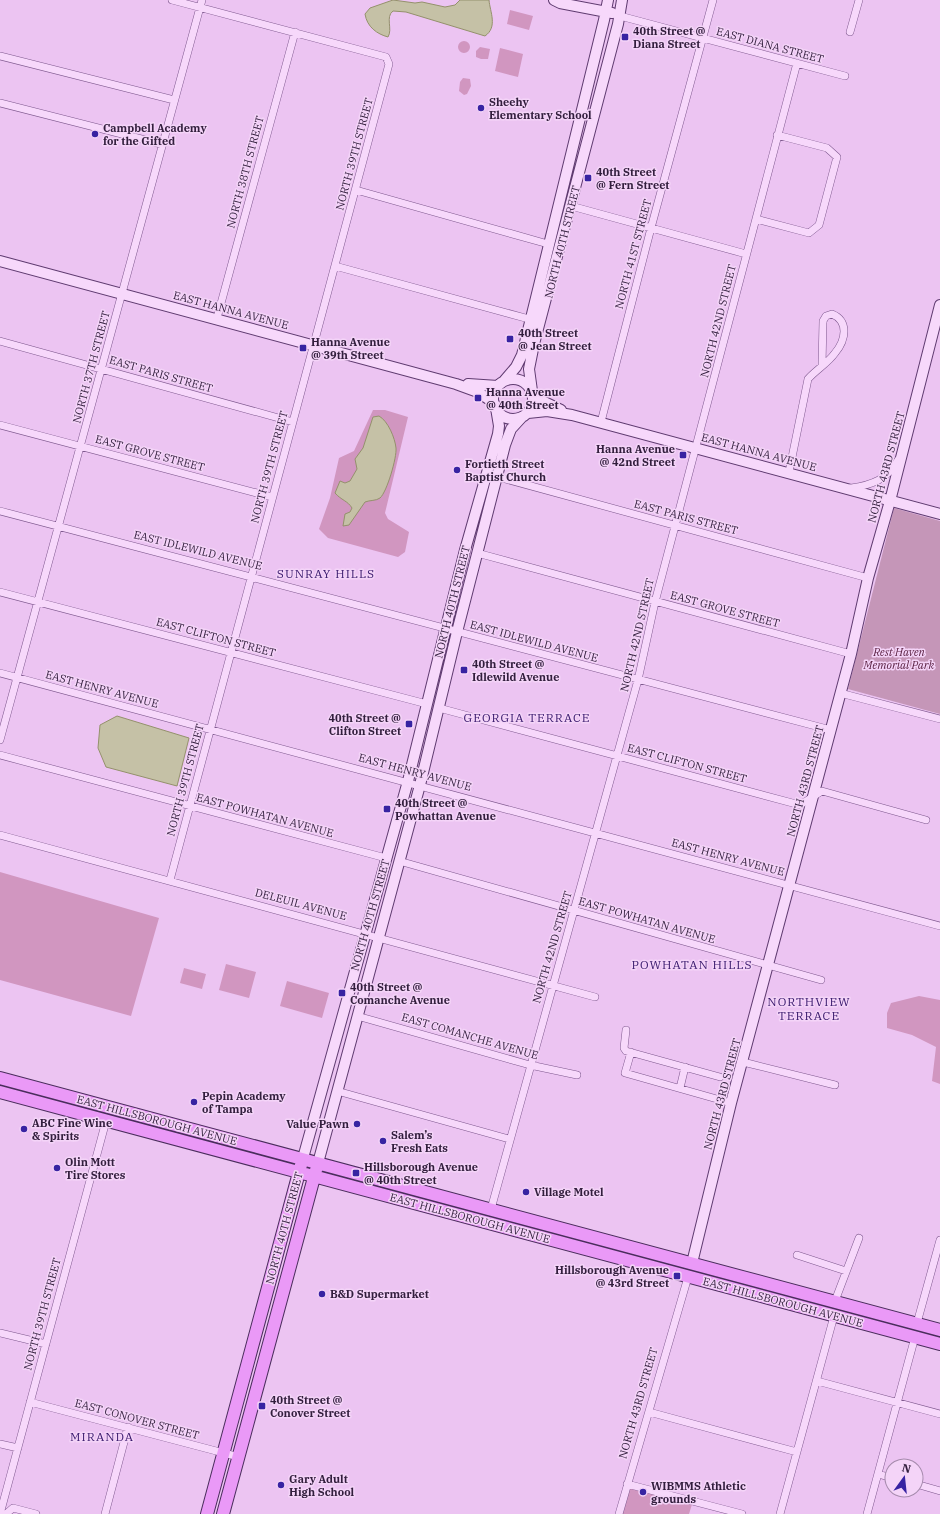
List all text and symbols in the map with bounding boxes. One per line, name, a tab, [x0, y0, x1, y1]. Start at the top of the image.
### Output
place label: 40th Street @ Diana Street	[633, 24, 706, 51]
street label: EAST DIANA STREET	[715, 24, 825, 66]
marker: 40th Street @ Diana Street	[620, 32, 630, 42]
place label: Sheehy Elementary School	[489, 95, 592, 122]
street label: NORTH 39TH STREET	[332, 96, 376, 212]
marker: Sheehy Elementary School	[476, 103, 486, 113]
street label: NORTH 38TH STREET	[223, 114, 267, 230]
place label: Campbell Academy for the Gifted	[103, 121, 207, 148]
marker: Campbell Academy for the Gifted	[90, 129, 100, 139]
place label: 40th Street @ Fern Street	[596, 165, 669, 192]
marker: 40th Street @ Fern Street	[583, 173, 593, 183]
street label: NORTH 40TH STREET	[541, 184, 583, 300]
street label: NORTH 41ST STREET	[612, 197, 654, 311]
street label: NORTH 42ND STREET	[697, 263, 739, 379]
street label: EAST HANNA AVENUE	[172, 288, 290, 332]
street label: NORTH 37TH STREET	[69, 309, 113, 425]
place label: 40th Street @ Jean Street	[518, 326, 592, 353]
marker: 40th Street @ Jean Street	[505, 334, 515, 344]
place label: Hanna Avenue @ 39th Street	[311, 335, 390, 362]
marker: Hanna Avenue @ 39th Street	[298, 343, 308, 353]
street label: EAST PARIS STREET	[108, 353, 214, 395]
place label: Hanna Avenue @ 40th Street	[486, 385, 565, 412]
marker: Hanna Avenue @ 40th Street	[473, 393, 483, 403]
street label: NORTH 39TH STREET	[247, 409, 291, 525]
street label: NORTH 43RD STREET	[864, 410, 908, 524]
street label: EAST HANNA AVENUE	[700, 430, 818, 474]
street label: EAST GROVE STREET	[94, 432, 206, 474]
place label: Hanna Avenue @ 42nd Street	[596, 442, 675, 469]
marker: Hanna Avenue @ 42nd Street	[678, 450, 688, 460]
place label: Fortieth Street Baptist Church	[465, 457, 546, 484]
marker: Fortieth Street Baptist Church	[452, 465, 462, 475]
street label: EAST PARIS STREET	[633, 496, 739, 538]
street label: EAST IDLEWILD AVENUE	[132, 527, 264, 573]
street label: NORTH 40TH STREET	[431, 544, 473, 660]
district label: SUNRAY HILLS	[277, 566, 375, 581]
street label: NORTH 42ND STREET	[617, 577, 657, 693]
street label: EAST GROVE STREET	[669, 588, 781, 630]
street label: EAST CLIFTON STREET	[155, 614, 277, 660]
street label: EAST IDLEWILD AVENUE	[468, 617, 600, 665]
park label: Rest Haven Memorial Park	[863, 645, 935, 672]
place label: 40th Street @ Idlewild Avenue	[472, 657, 559, 684]
marker: 40th Street @ Idlewild Avenue	[459, 665, 469, 675]
street label: EAST HENRY AVENUE	[44, 667, 160, 711]
district label: GEORGIA TERRACE	[464, 710, 590, 725]
place label: 40th Street @ Clifton Street	[328, 711, 401, 738]
marker: 40th Street @ Clifton Street	[404, 719, 414, 729]
street label: NORTH 39TH STREET	[163, 722, 207, 838]
street label: NORTH 43RD STREET	[783, 724, 827, 838]
street label: EAST CLIFTON STREET	[626, 740, 748, 786]
street label: EAST HENRY AVENUE	[357, 750, 473, 794]
street label: EAST POWHATAN AVENUE	[195, 790, 335, 840]
place label: 40th Street @ Powhattan Avenue	[395, 796, 496, 823]
marker: 40th Street @ Powhattan Avenue	[382, 804, 392, 814]
street label: EAST HENRY AVENUE	[670, 835, 786, 879]
street label: NORTH 40TH STREET	[347, 857, 393, 973]
street label: DELEUIL AVENUE	[254, 885, 348, 923]
street label: NORTH 42ND STREET	[529, 889, 575, 1005]
street label: EAST POWHATAN AVENUE	[577, 894, 717, 946]
district label: POWHATAN HILLS	[632, 957, 752, 972]
place label: 40th Street @ Comanche Avenue	[350, 980, 450, 1007]
marker: 40th Street @ Comanche Avenue	[337, 988, 347, 998]
district label: NORTHVIEW TERRACE	[767, 994, 851, 1023]
street label: EAST COMANCHE AVENUE	[400, 1010, 540, 1062]
street label: NORTH 43RD STREET	[700, 1037, 744, 1151]
place label: Pepin Academy of Tampa	[202, 1089, 286, 1116]
street label: EAST HILLSBOROUGH AVENUE	[75, 1092, 239, 1148]
marker: Pepin Academy of Tampa	[189, 1097, 199, 1107]
place label: ABC Fine Wine & Spirits	[32, 1116, 112, 1143]
place label: Value Pawn	[286, 1117, 349, 1131]
marker: Value Pawn	[352, 1119, 362, 1129]
marker: ABC Fine Wine & Spirits	[19, 1124, 29, 1134]
place label: Salem’s Fresh Eats	[391, 1128, 448, 1155]
marker: Salem’s Fresh Eats	[378, 1136, 388, 1146]
place label: Olin Mott Tire Stores	[65, 1155, 126, 1182]
place label: Hillsborough Avenue @ 40th Street	[364, 1160, 478, 1187]
marker: Olin Mott Tire Stores	[52, 1163, 62, 1173]
marker: Hillsborough Avenue @ 40th Street	[351, 1168, 361, 1178]
street label: NORTH 40TH STREET	[262, 1170, 306, 1286]
place label: Village Motel	[534, 1185, 604, 1199]
marker: Village Motel	[521, 1187, 531, 1197]
street label: EAST HILLSBOROUGH AVENUE	[388, 1190, 552, 1246]
street label: NORTH 39TH STREET	[20, 1256, 64, 1372]
place label: Hillsborough Avenue @ 43rd Street	[555, 1263, 669, 1290]
marker: Hillsborough Avenue @ 43rd Street	[672, 1271, 682, 1281]
street label: EAST HILLSBOROUGH AVENUE	[701, 1274, 865, 1330]
place label: B&D Supermarket	[330, 1287, 429, 1301]
marker: B&D Supermarket	[317, 1289, 327, 1299]
street label: NORTH 43RD STREET	[615, 1346, 661, 1460]
place label: 40th Street @ Conover Street	[270, 1393, 350, 1420]
street label: EAST CONOVER STREET	[73, 1396, 201, 1442]
marker: 40th Street @ Conover Street	[257, 1401, 267, 1411]
district label: MIRANDA	[70, 1429, 134, 1444]
north arrow	[884, 1458, 924, 1498]
text: N	[901, 1460, 913, 1476]
place label: Gary Adult High School	[289, 1472, 355, 1499]
place label: WIBMMS Athletic grounds	[651, 1479, 746, 1506]
marker: Gary Adult High School	[276, 1480, 286, 1490]
marker: WIBMMS Athletic grounds	[638, 1487, 648, 1497]

